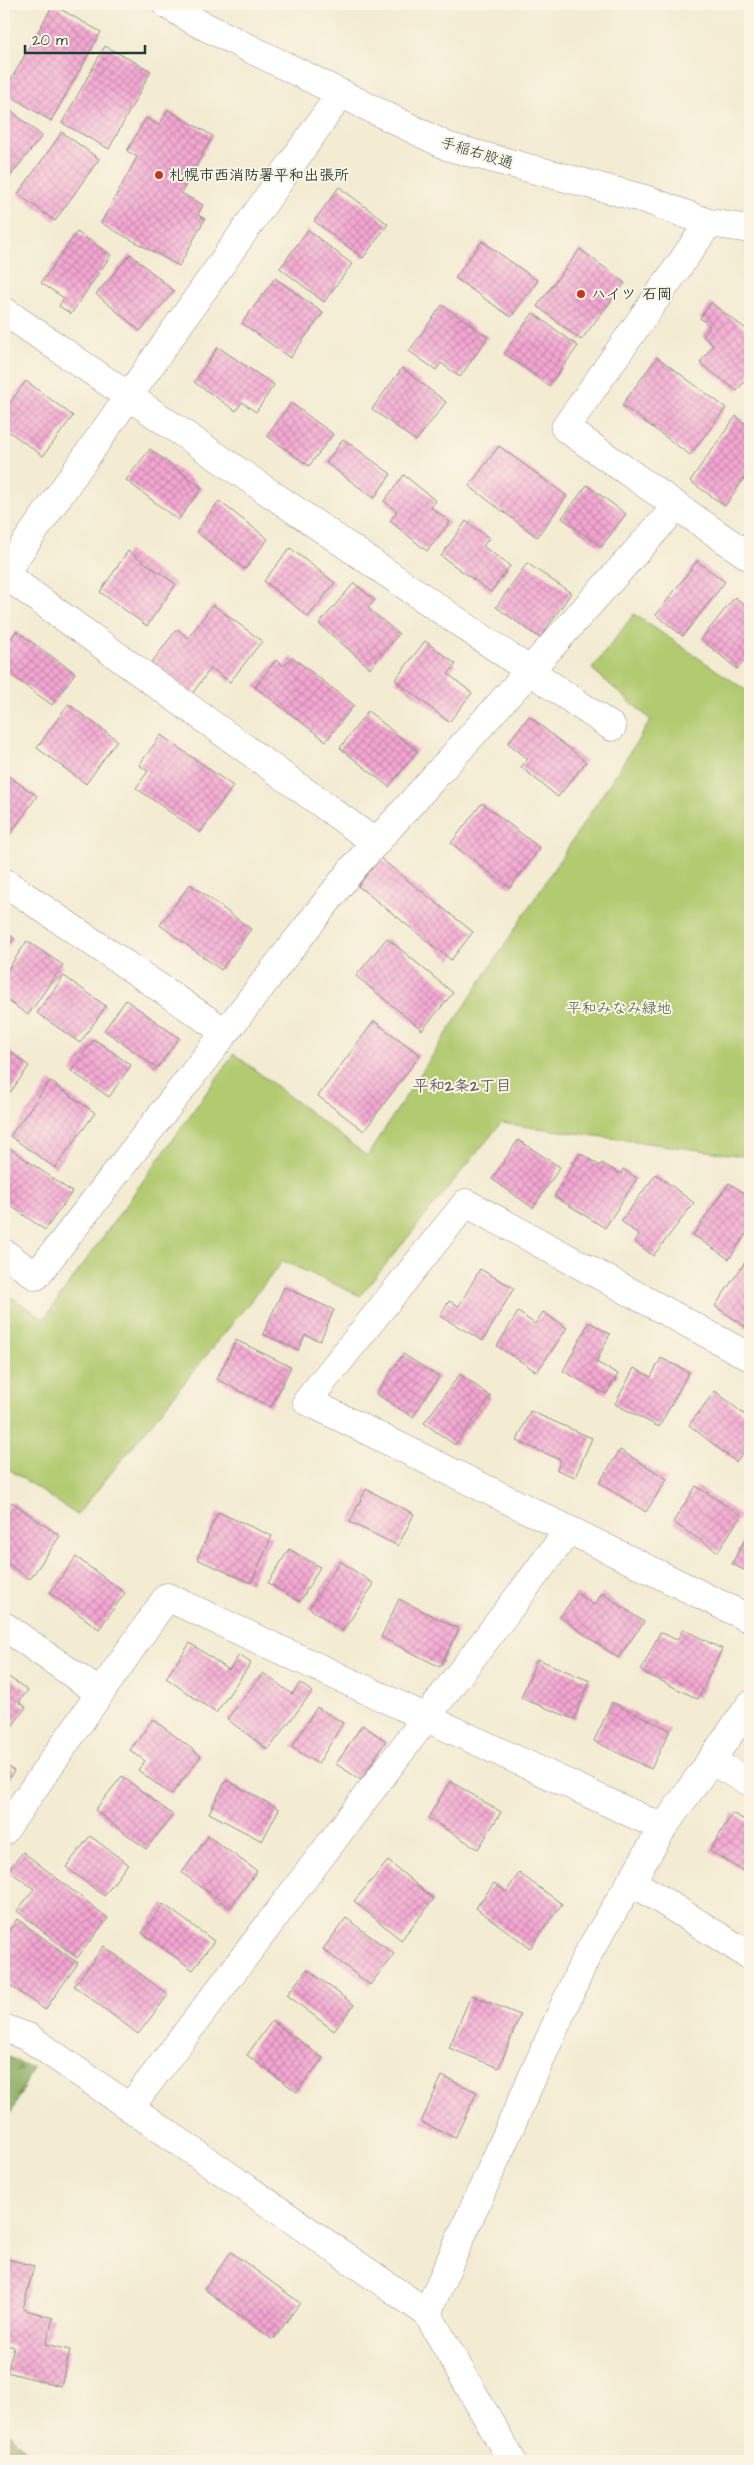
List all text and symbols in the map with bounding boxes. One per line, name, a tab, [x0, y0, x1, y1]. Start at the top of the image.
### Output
scale bar	[25, 22, 145, 54]
text: 20 m	[32, 30, 68, 51]
street label: 手稲右股通	[438, 132, 516, 174]
place label: 札幌市西消防署平和出張所	[169, 165, 349, 186]
marker: 札幌市西消防署平和出張所	[153, 169, 165, 181]
place label: ハイツ 石岡	[591, 284, 672, 305]
marker: ハイツ 石岡	[575, 288, 587, 300]
park label: 平和みなみ緑地	[566, 998, 672, 1019]
district label: 平和2条2丁目	[413, 1075, 511, 1097]

